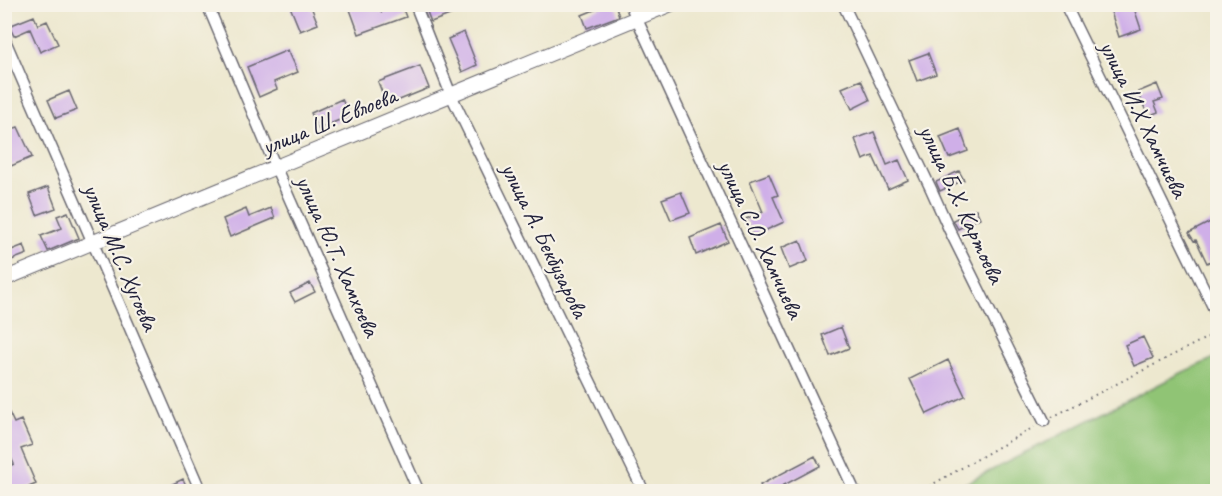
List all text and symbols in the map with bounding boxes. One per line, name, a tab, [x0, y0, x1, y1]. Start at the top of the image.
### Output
street label: улица И.Х Хамчиева	[1092, 34, 1196, 204]
street label: улица Ш. Евлоева	[255, 80, 403, 162]
street label: улица Б.Х. Картоева	[911, 118, 1012, 289]
street label: улица С.О. Хамчиева	[710, 153, 811, 324]
street label: улица А. Бекбузарова	[494, 156, 596, 324]
street label: улица Ю.Т. Хамхоева	[288, 169, 388, 343]
street label: улица М.С. Хугоева	[76, 177, 166, 336]

